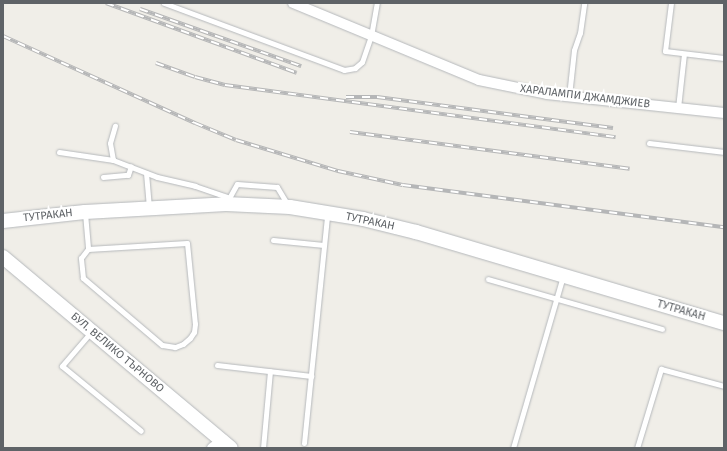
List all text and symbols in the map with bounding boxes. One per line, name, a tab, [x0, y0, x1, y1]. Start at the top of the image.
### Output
street label: ХАРАЛАМПИ ДЖАМДЖИЕВ	[519, 82, 651, 112]
street label: ТУТРАКАН	[23, 207, 73, 225]
street label: ТУТРАКАН	[344, 210, 396, 234]
street label: ТУТРАКАН	[655, 298, 707, 324]
street label: БУЛ. ВЕЛИКО ТЪРНОВО	[68, 310, 166, 396]

